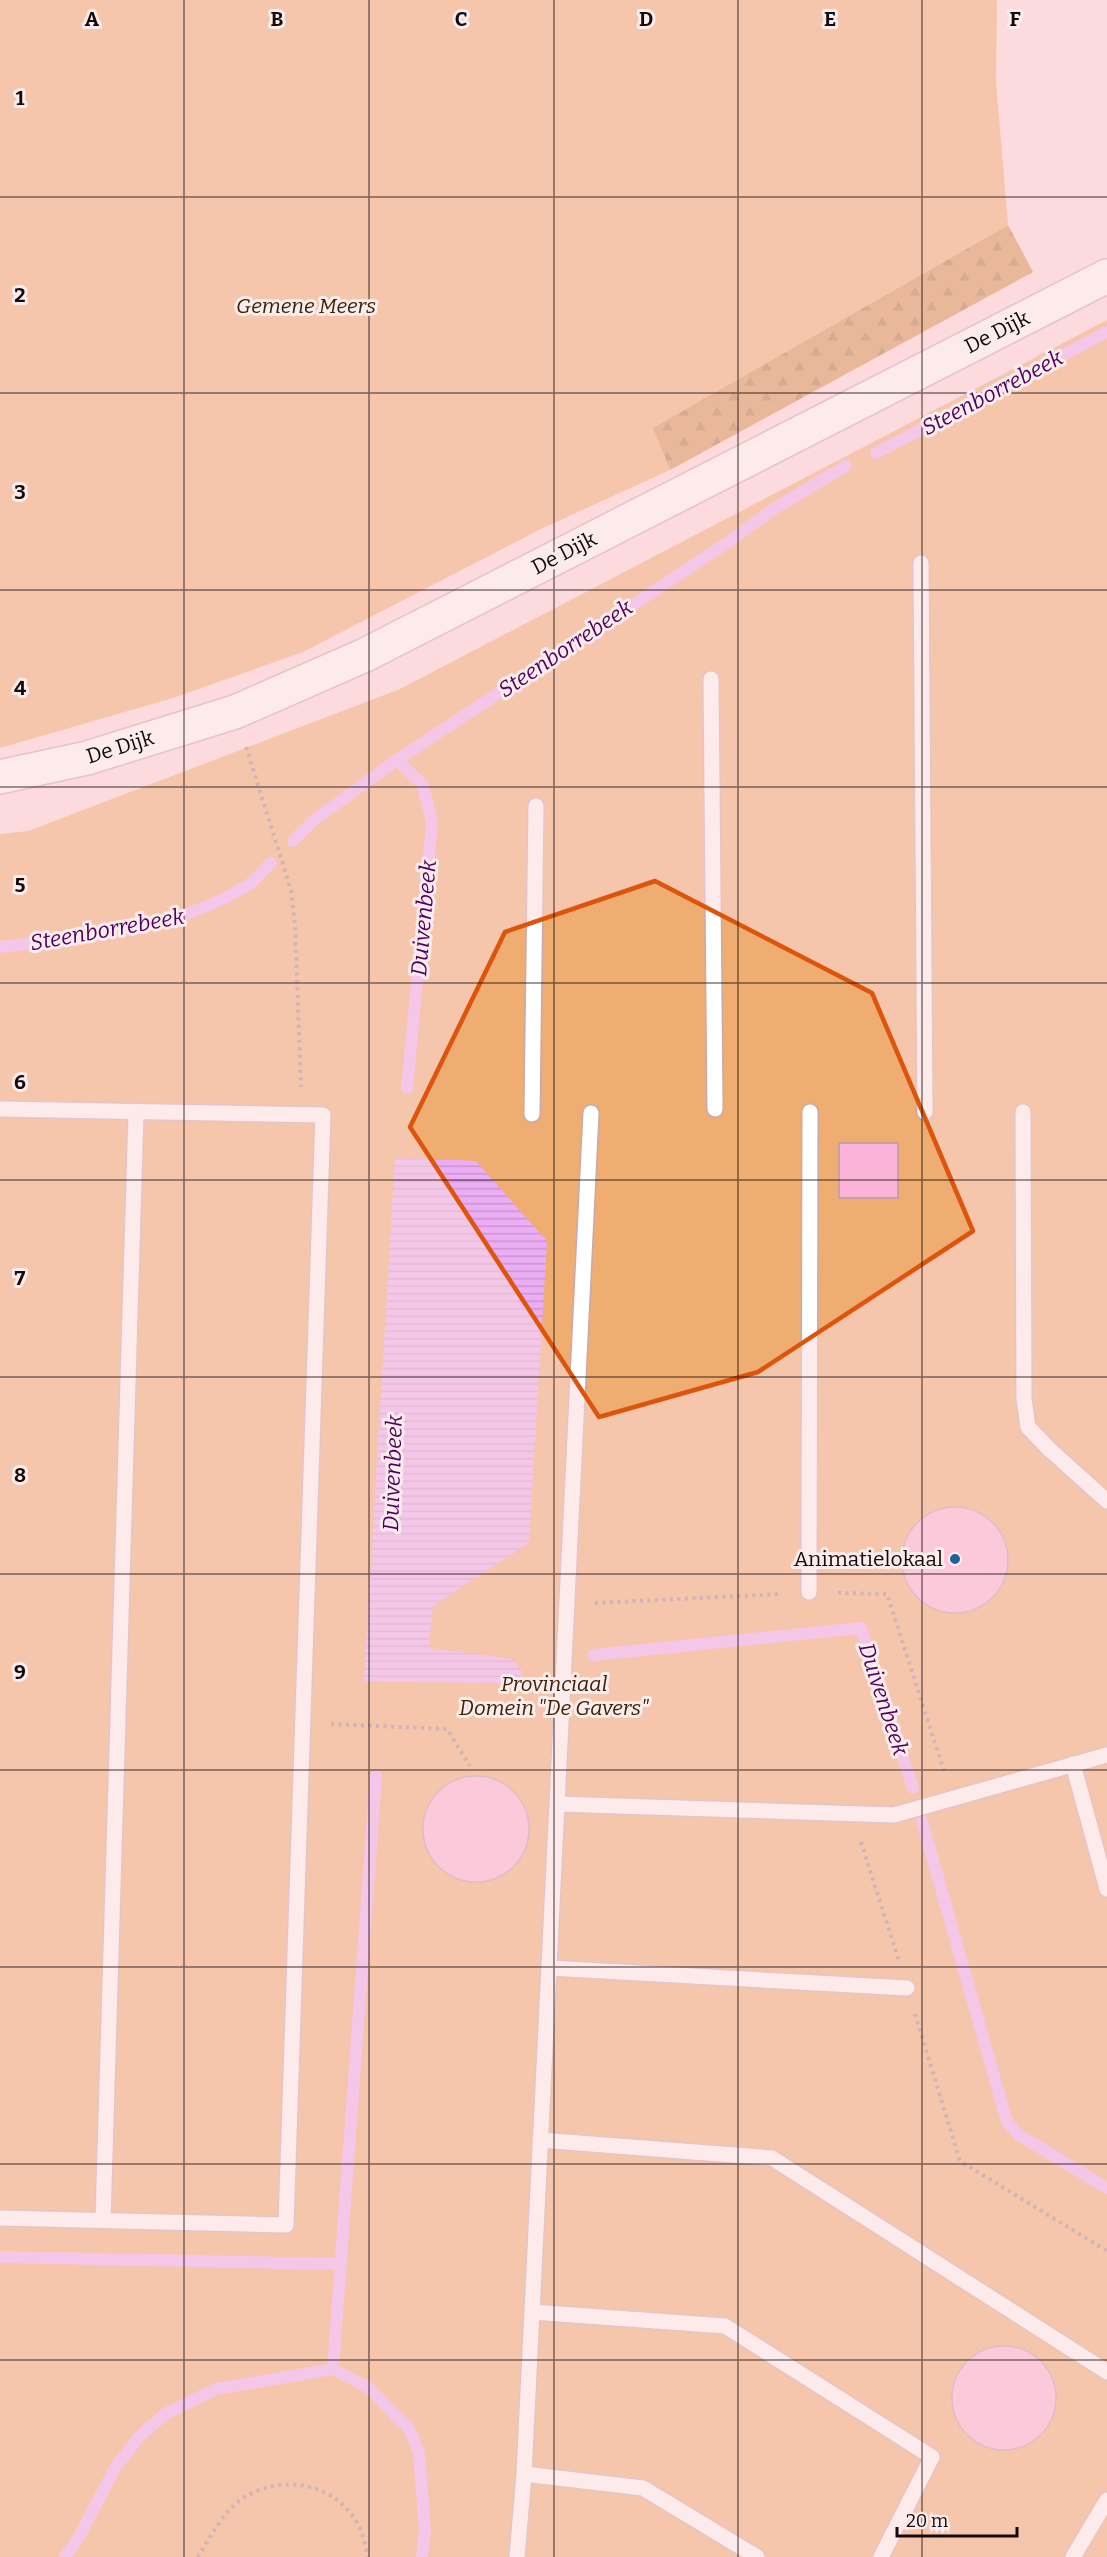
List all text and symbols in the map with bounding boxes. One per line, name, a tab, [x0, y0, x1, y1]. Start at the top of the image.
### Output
text: A	[85, 7, 100, 31]
text: B	[271, 7, 284, 31]
text: C	[455, 7, 467, 31]
text: D	[639, 7, 653, 31]
text: E	[824, 7, 836, 31]
text: F	[1009, 7, 1021, 31]
text: 1	[16, 86, 25, 110]
text: 2	[14, 283, 26, 307]
park label: Gemene Meers	[236, 293, 376, 319]
street label: De Dijk	[960, 305, 1034, 359]
water label: Steenborrebeek	[917, 343, 1068, 441]
text: 3	[14, 480, 26, 504]
street label: De Dijk	[527, 526, 601, 580]
water label: Steenborrebeek	[493, 593, 638, 703]
text: 4	[14, 676, 26, 700]
street label: De Dijk	[83, 724, 157, 770]
water label: Duivenbeek	[405, 858, 442, 977]
text: 5	[15, 873, 26, 897]
water label: Steenborrebeek	[28, 902, 187, 956]
text: 6	[14, 1070, 26, 1094]
text: 7	[15, 1266, 26, 1290]
water label: Duivenbeek	[377, 1413, 408, 1532]
text: 8	[14, 1463, 26, 1487]
place label: Animatielokaal	[794, 1546, 943, 1572]
marker: Animatielokaal	[948, 1552, 962, 1566]
water label: Duivenbeek	[853, 1640, 915, 1760]
text: 9	[14, 1660, 26, 1684]
park label: Provinciaal Domein "De Gavers"	[459, 1671, 649, 1721]
scale bar	[897, 2500, 1017, 2538]
text: 20 m	[906, 2510, 948, 2532]

